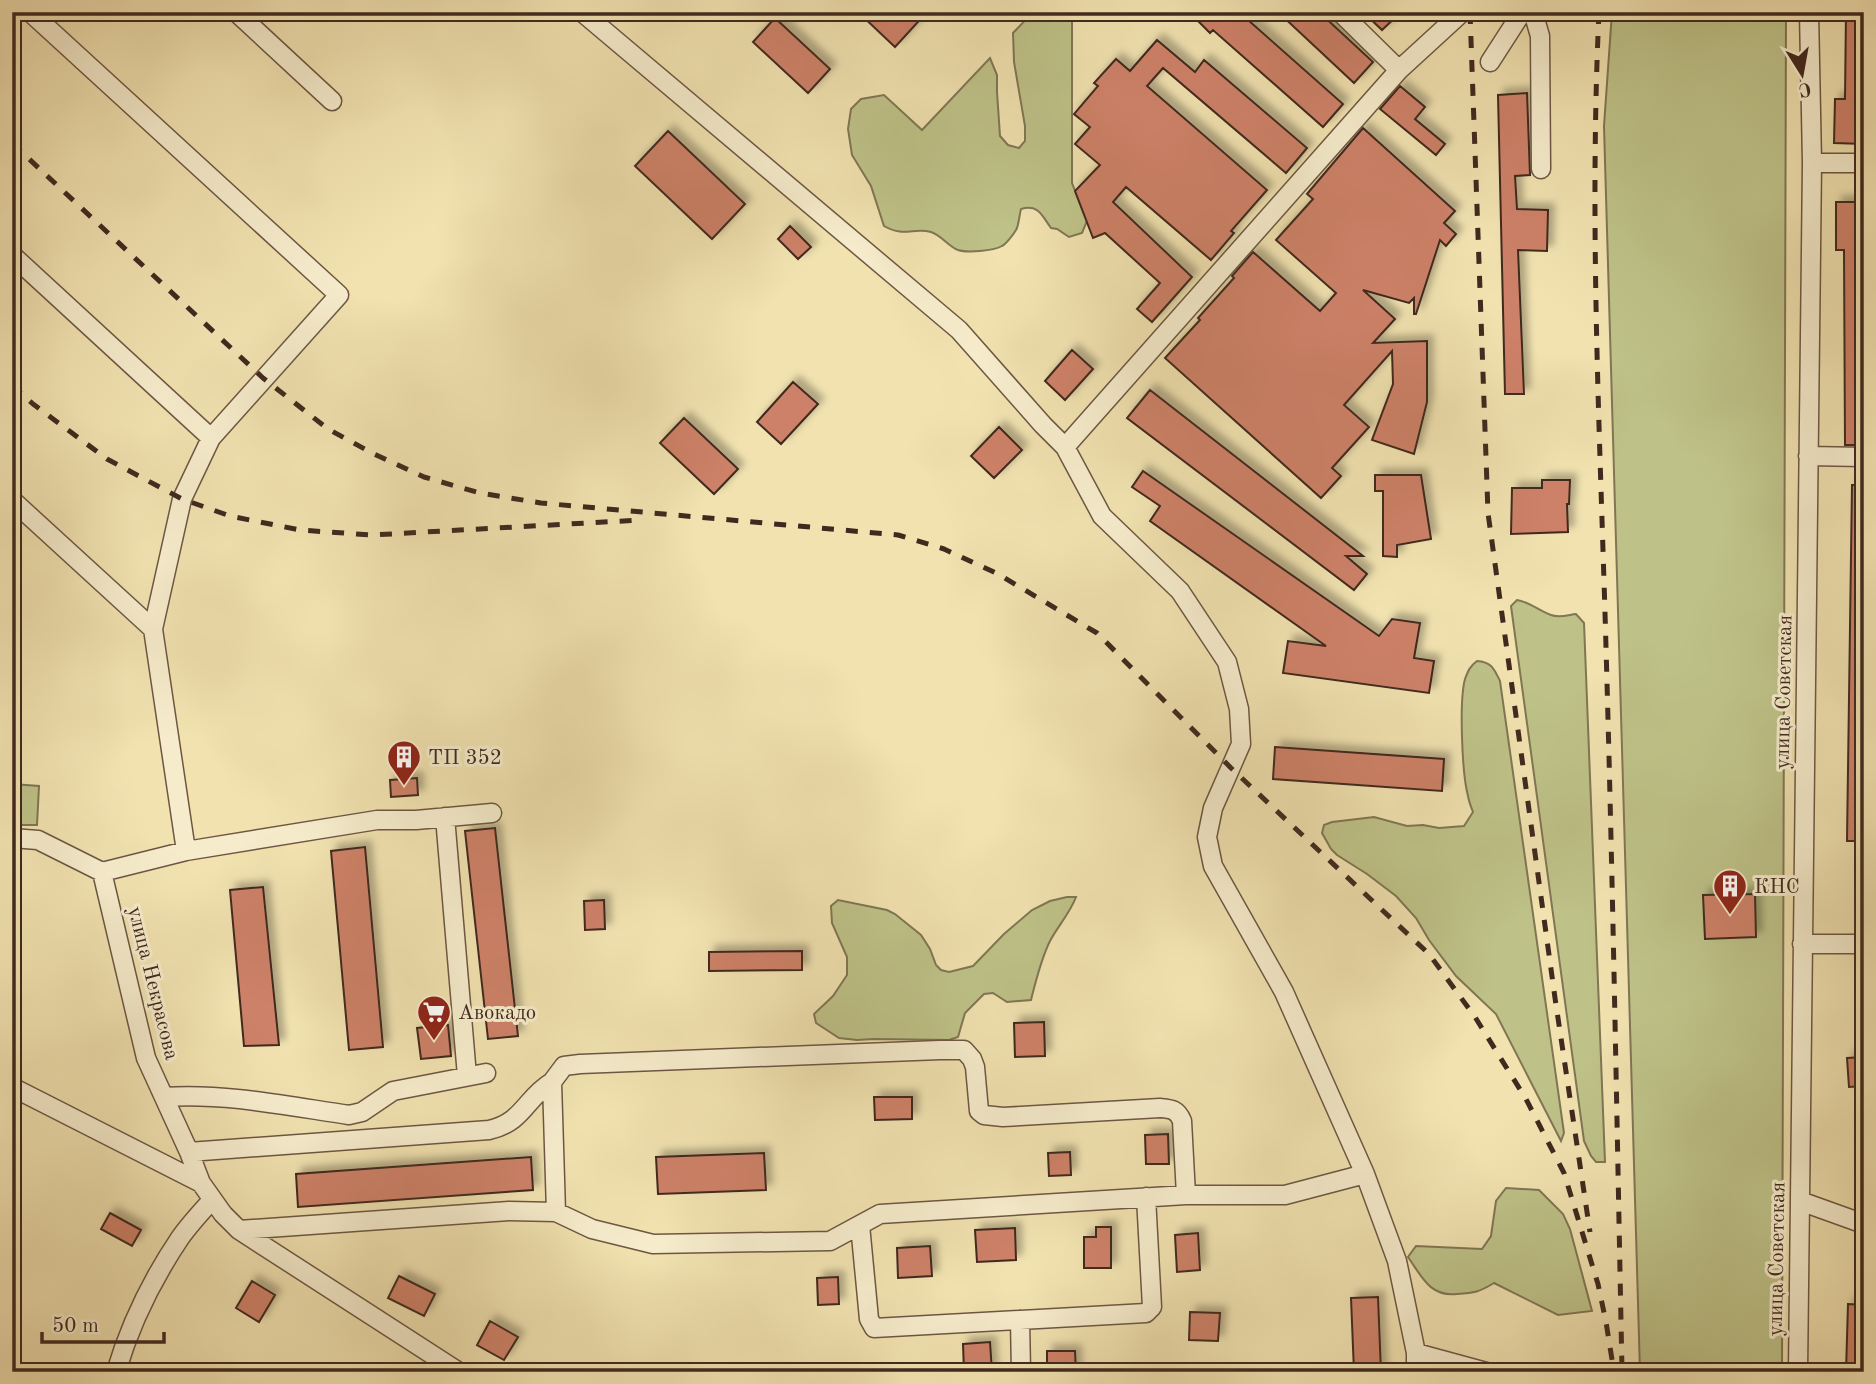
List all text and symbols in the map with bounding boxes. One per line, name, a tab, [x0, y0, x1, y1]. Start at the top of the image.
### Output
north arrow	[1768, 38, 1838, 108]
text: С	[1797, 78, 1813, 99]
street label: улица Советская	[1773, 614, 1796, 770]
building icon: ТП 352	[385, 738, 423, 787]
place label: ТП 352	[428, 748, 502, 769]
building icon: КНС	[1711, 867, 1749, 916]
place label: КНС	[1754, 877, 1800, 898]
street label: улица Некрасова	[123, 904, 182, 1062]
supermarket icon: Авокадо	[415, 993, 453, 1042]
place label: Авокадо	[458, 1003, 536, 1024]
street label: улица Советская	[1766, 1181, 1789, 1337]
scale bar	[42, 1300, 164, 1344]
text: 50 m	[52, 1316, 99, 1337]

